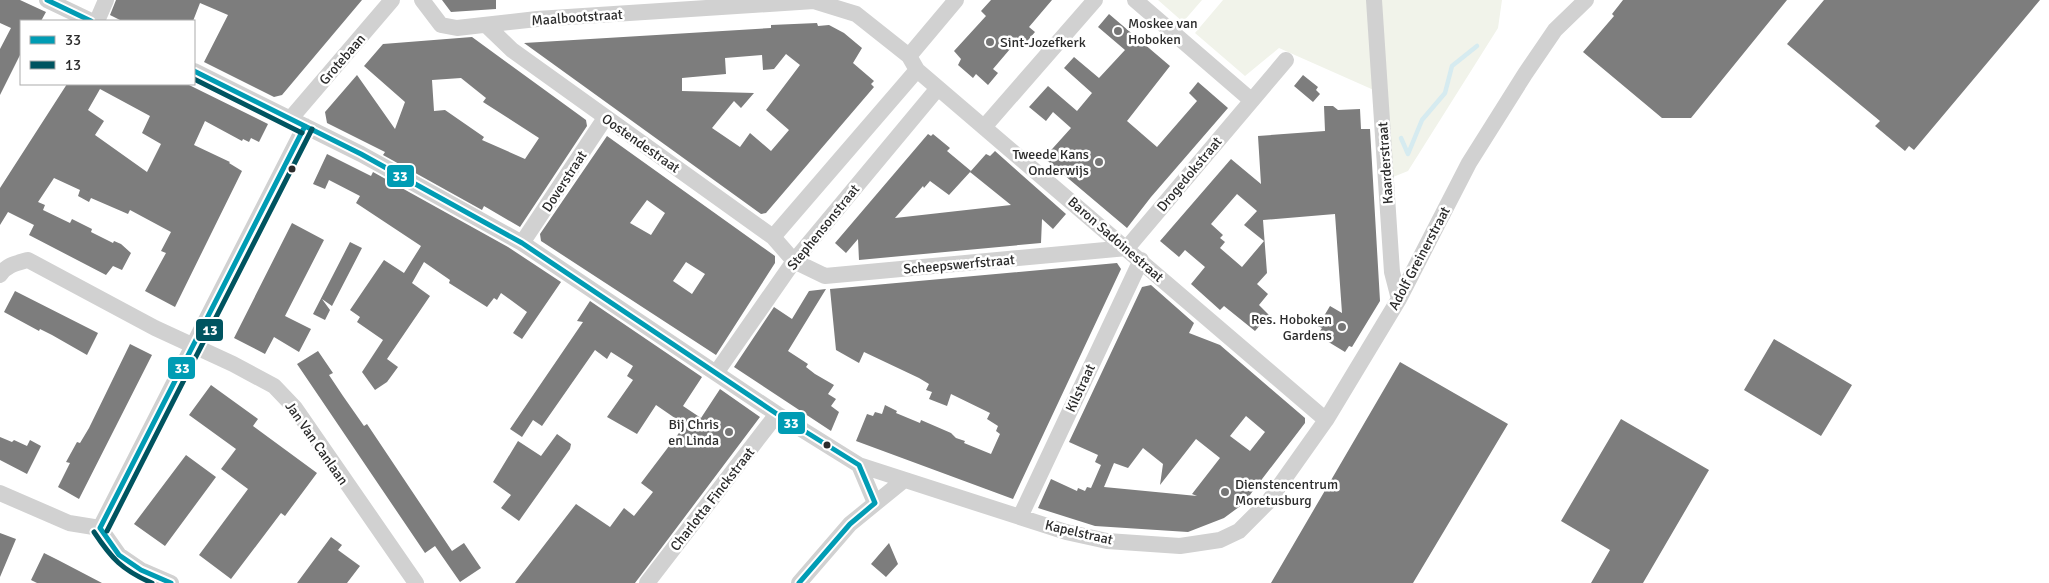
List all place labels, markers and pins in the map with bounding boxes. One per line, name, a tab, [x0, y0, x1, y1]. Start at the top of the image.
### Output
place label: Moskee van Hoboken	[1128, 15, 1198, 48]
marker: Moskee van Hoboken	[1112, 25, 1124, 37]
place label: Sint-Jozefkerk	[1000, 34, 1086, 51]
marker: Sint-Jozefkerk	[984, 36, 996, 48]
place label: Tweede Kans Onderwijs	[1012, 146, 1089, 179]
marker: Tweede Kans Onderwijs	[1093, 156, 1105, 168]
unlabelled marker	[287, 164, 297, 174]
place label: Res. Hoboken Gardens	[1251, 311, 1332, 344]
marker: Res. Hoboken Gardens	[1336, 321, 1348, 333]
place label: Bij Chris en Linda	[668, 416, 719, 449]
marker: Bij Chris en Linda	[723, 426, 735, 438]
unlabelled marker	[822, 440, 832, 450]
place label: Dienstencentrum Moretusburg	[1235, 476, 1338, 509]
marker: Dienstencentrum Moretusburg	[1219, 486, 1231, 498]

